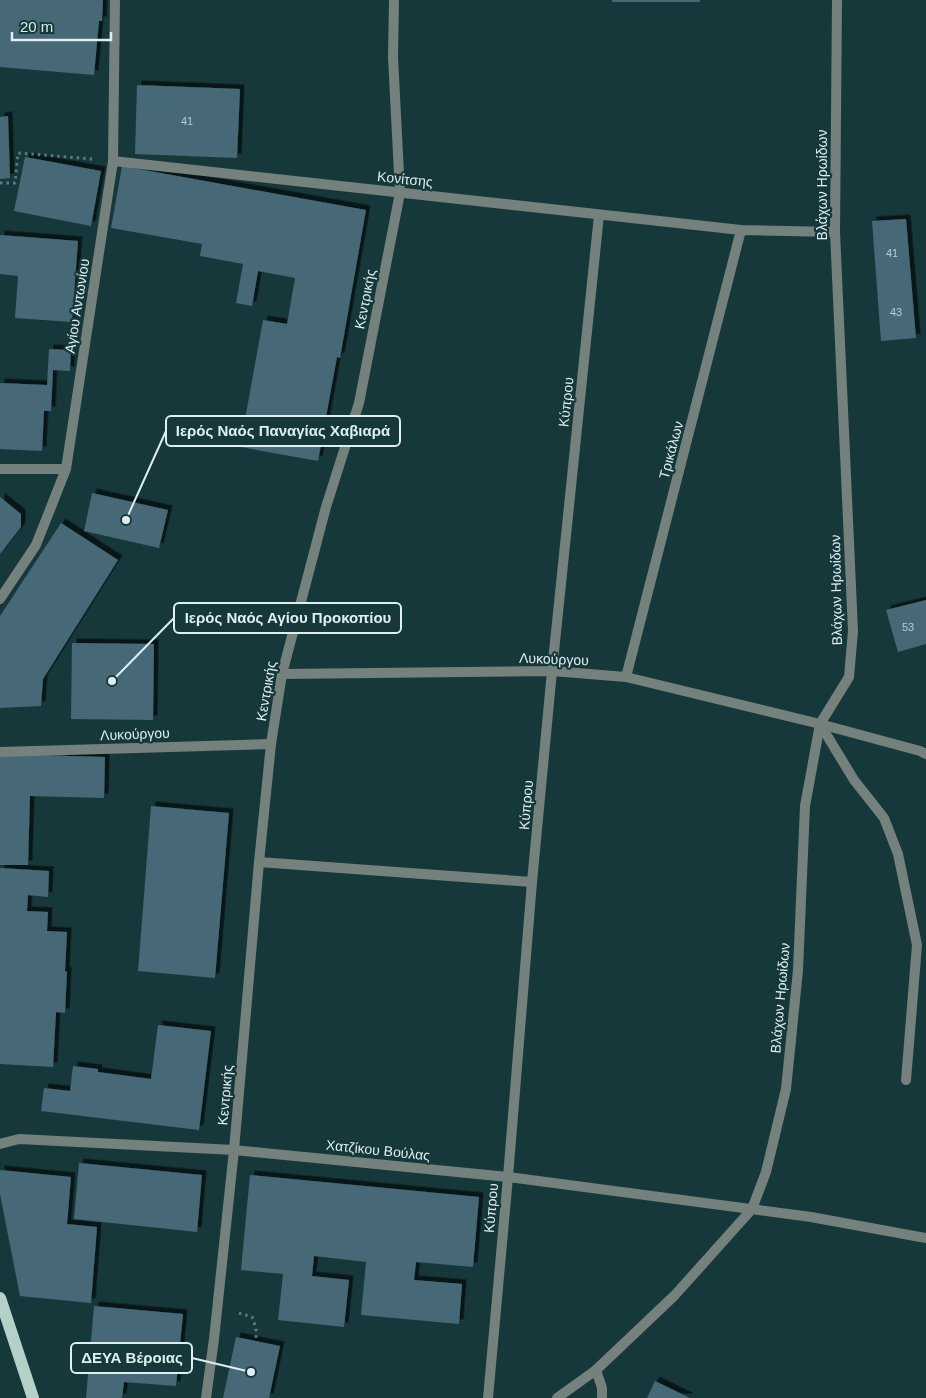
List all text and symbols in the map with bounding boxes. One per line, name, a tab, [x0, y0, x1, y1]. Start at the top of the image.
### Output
scale bar	[12, 10, 111, 42]
text: 20 m	[20, 18, 53, 35]
house number: 41	[181, 115, 193, 127]
street label: Βλάχων Ηρωίδων	[814, 130, 830, 240]
street label: Κονίτσης	[377, 168, 434, 190]
house number: 41	[886, 247, 898, 259]
street label: Αγίου Αντωνίου	[62, 258, 92, 354]
street label: Κεντρικής	[351, 267, 379, 330]
house number: 43	[890, 306, 902, 318]
street label: Κύπρου	[555, 376, 577, 428]
callout: Ιερός Ναός Παναγίας Χαβιαρά	[166, 416, 400, 446]
street label: Τρικάλων	[656, 419, 686, 481]
text: Ιερός Ναός Παναγίας Χαβιαρά	[176, 422, 391, 439]
street label: Βλάχων Ηρωίδων	[827, 534, 845, 646]
callout: Ιερός Ναός Αγίου Προκοπίου	[174, 603, 401, 633]
text: Ιερός Ναός Αγίου Προκοπίου	[185, 609, 392, 626]
house number: 53	[902, 621, 914, 633]
street label: Λυκούργου	[519, 650, 589, 668]
street label: Κεντρικής	[253, 659, 279, 722]
street label: Λυκούργου	[100, 725, 170, 743]
street label: Κύπρου	[516, 779, 536, 831]
street label: Βλάχων Ηρωίδων	[767, 942, 793, 1054]
street label: Κεντρικής	[214, 1064, 236, 1126]
street label: Χατζίκου Βούλας	[325, 1137, 431, 1163]
street label: Κύπρου	[481, 1182, 501, 1234]
callout: ΔΕΥΑ Βέροιας	[71, 1343, 192, 1373]
text: ΔΕΥΑ Βέροιας	[81, 1349, 183, 1366]

